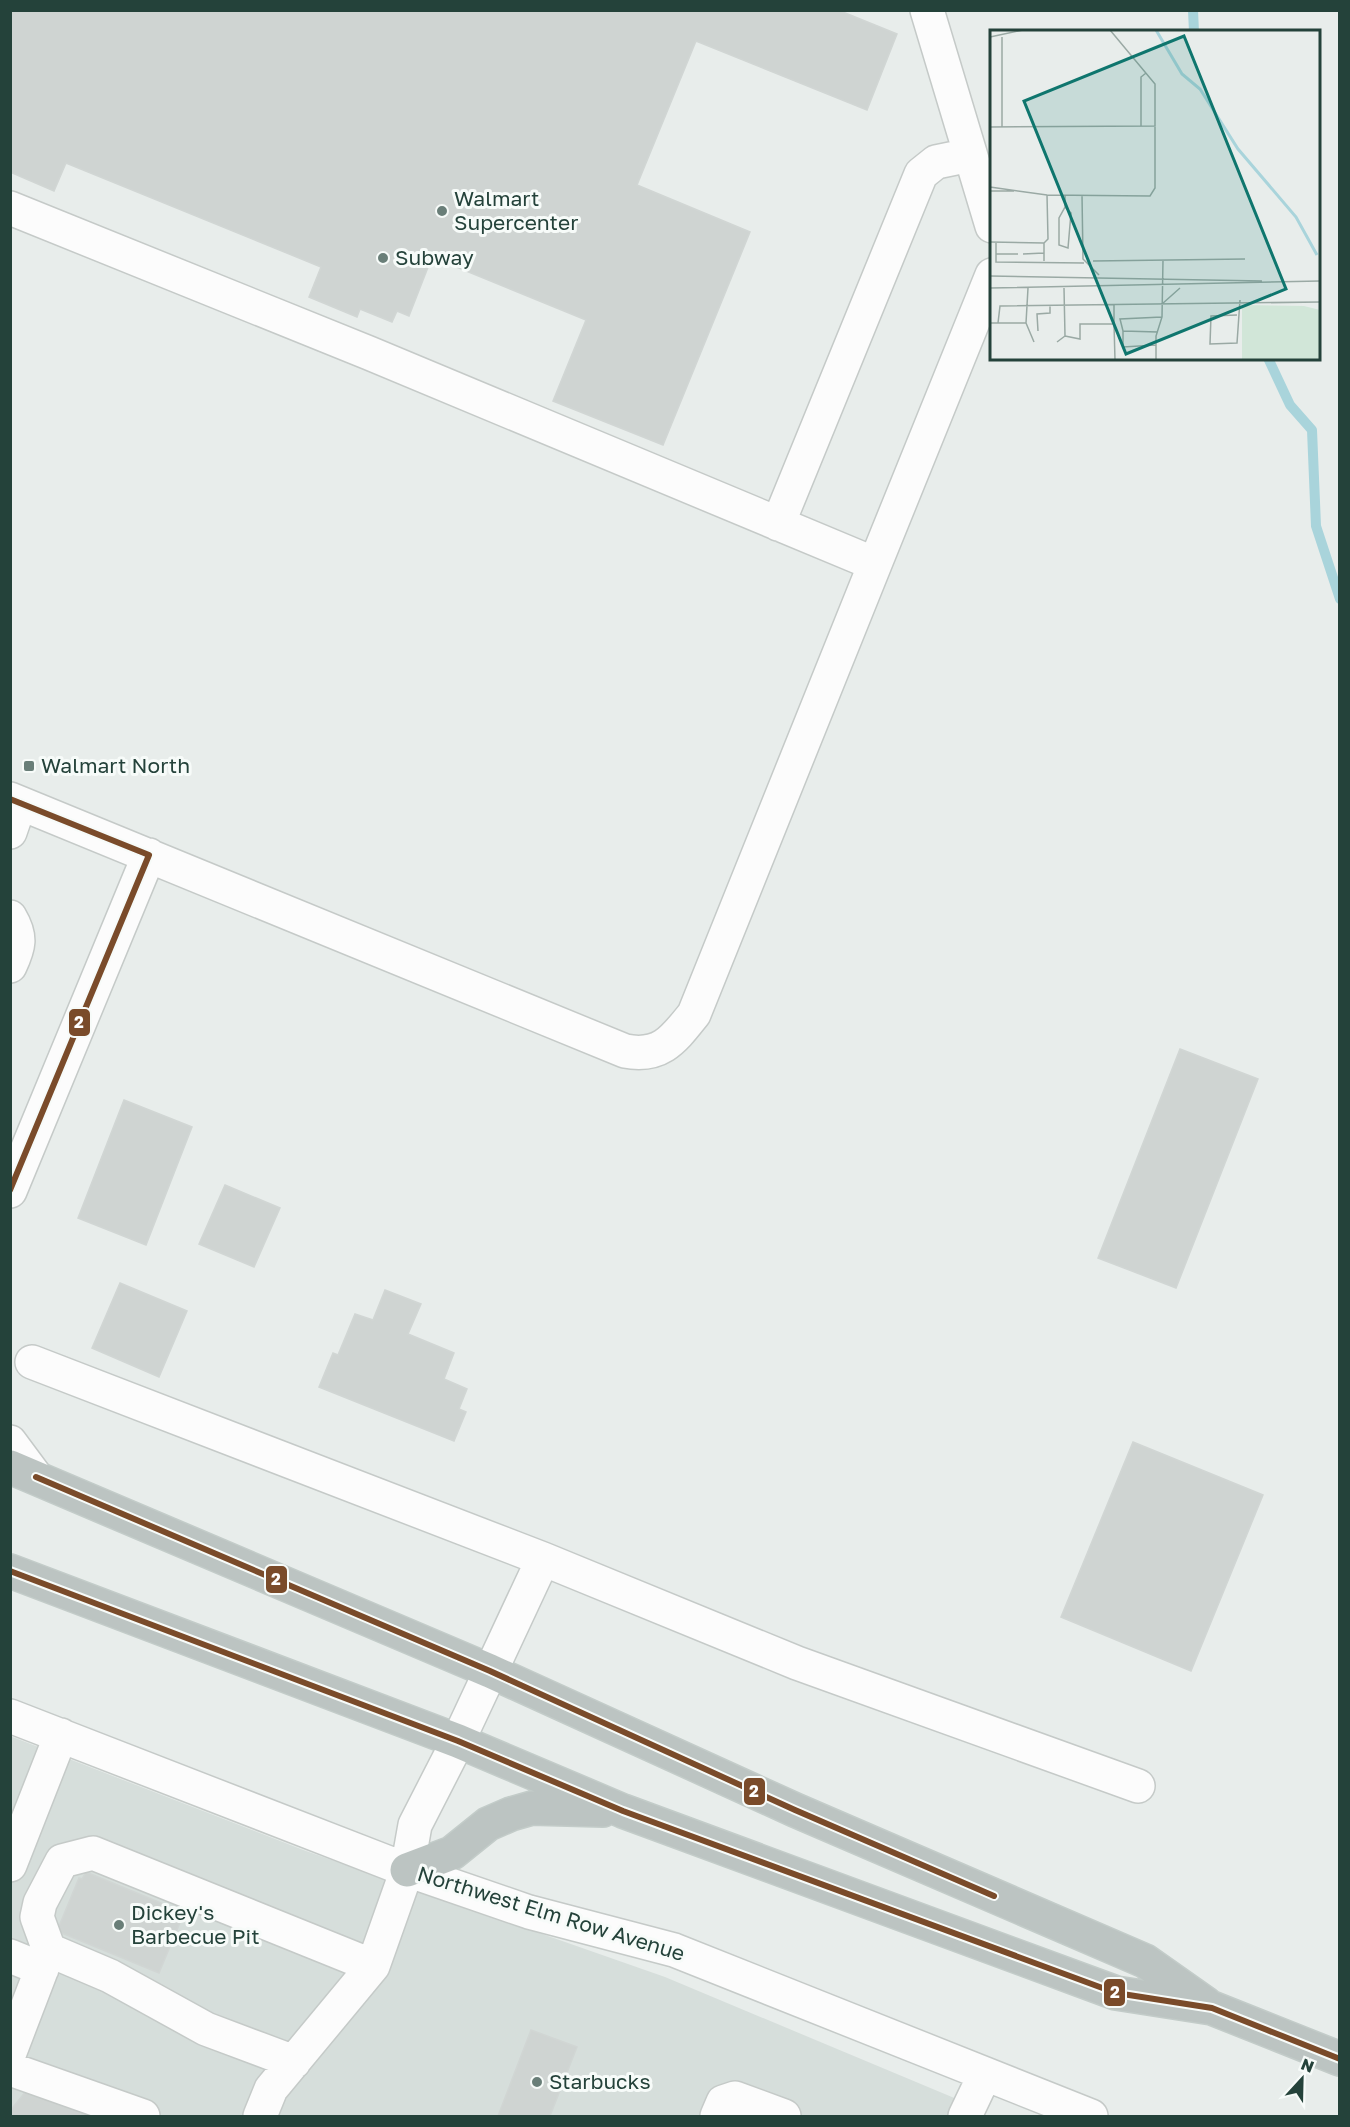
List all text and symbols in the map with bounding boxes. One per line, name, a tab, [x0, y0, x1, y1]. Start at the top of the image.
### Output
inset map	[990, 30, 1320, 360]
place label: Walmart Supercenter	[454, 185, 578, 235]
marker: Walmart Supercenter	[435, 204, 449, 218]
place label: Subway	[395, 244, 474, 270]
marker: Subway	[376, 251, 390, 265]
place label: Walmart North	[41, 752, 190, 778]
marker: Walmart North	[22, 759, 36, 773]
line badge: 2	[68, 1008, 91, 1037]
text: 2	[74, 1012, 84, 1032]
line badge: 2	[265, 1565, 288, 1594]
text: 2	[271, 1569, 281, 1589]
line badge: 2	[743, 1777, 766, 1806]
text: 2	[749, 1781, 759, 1801]
street label: Northwest Elm Row Avenue	[414, 1860, 688, 1966]
place label: Dickey's Barbecue Pit	[131, 1899, 260, 1949]
marker: Dickey's Barbecue Pit	[112, 1918, 126, 1932]
line badge: 2	[1103, 1978, 1126, 2007]
text: 2	[1110, 1982, 1120, 2002]
north arrow	[1272, 2049, 1332, 2109]
text: N	[1298, 2054, 1317, 2077]
place label: Starbucks	[549, 2068, 651, 2094]
marker: Starbucks	[530, 2075, 544, 2089]

